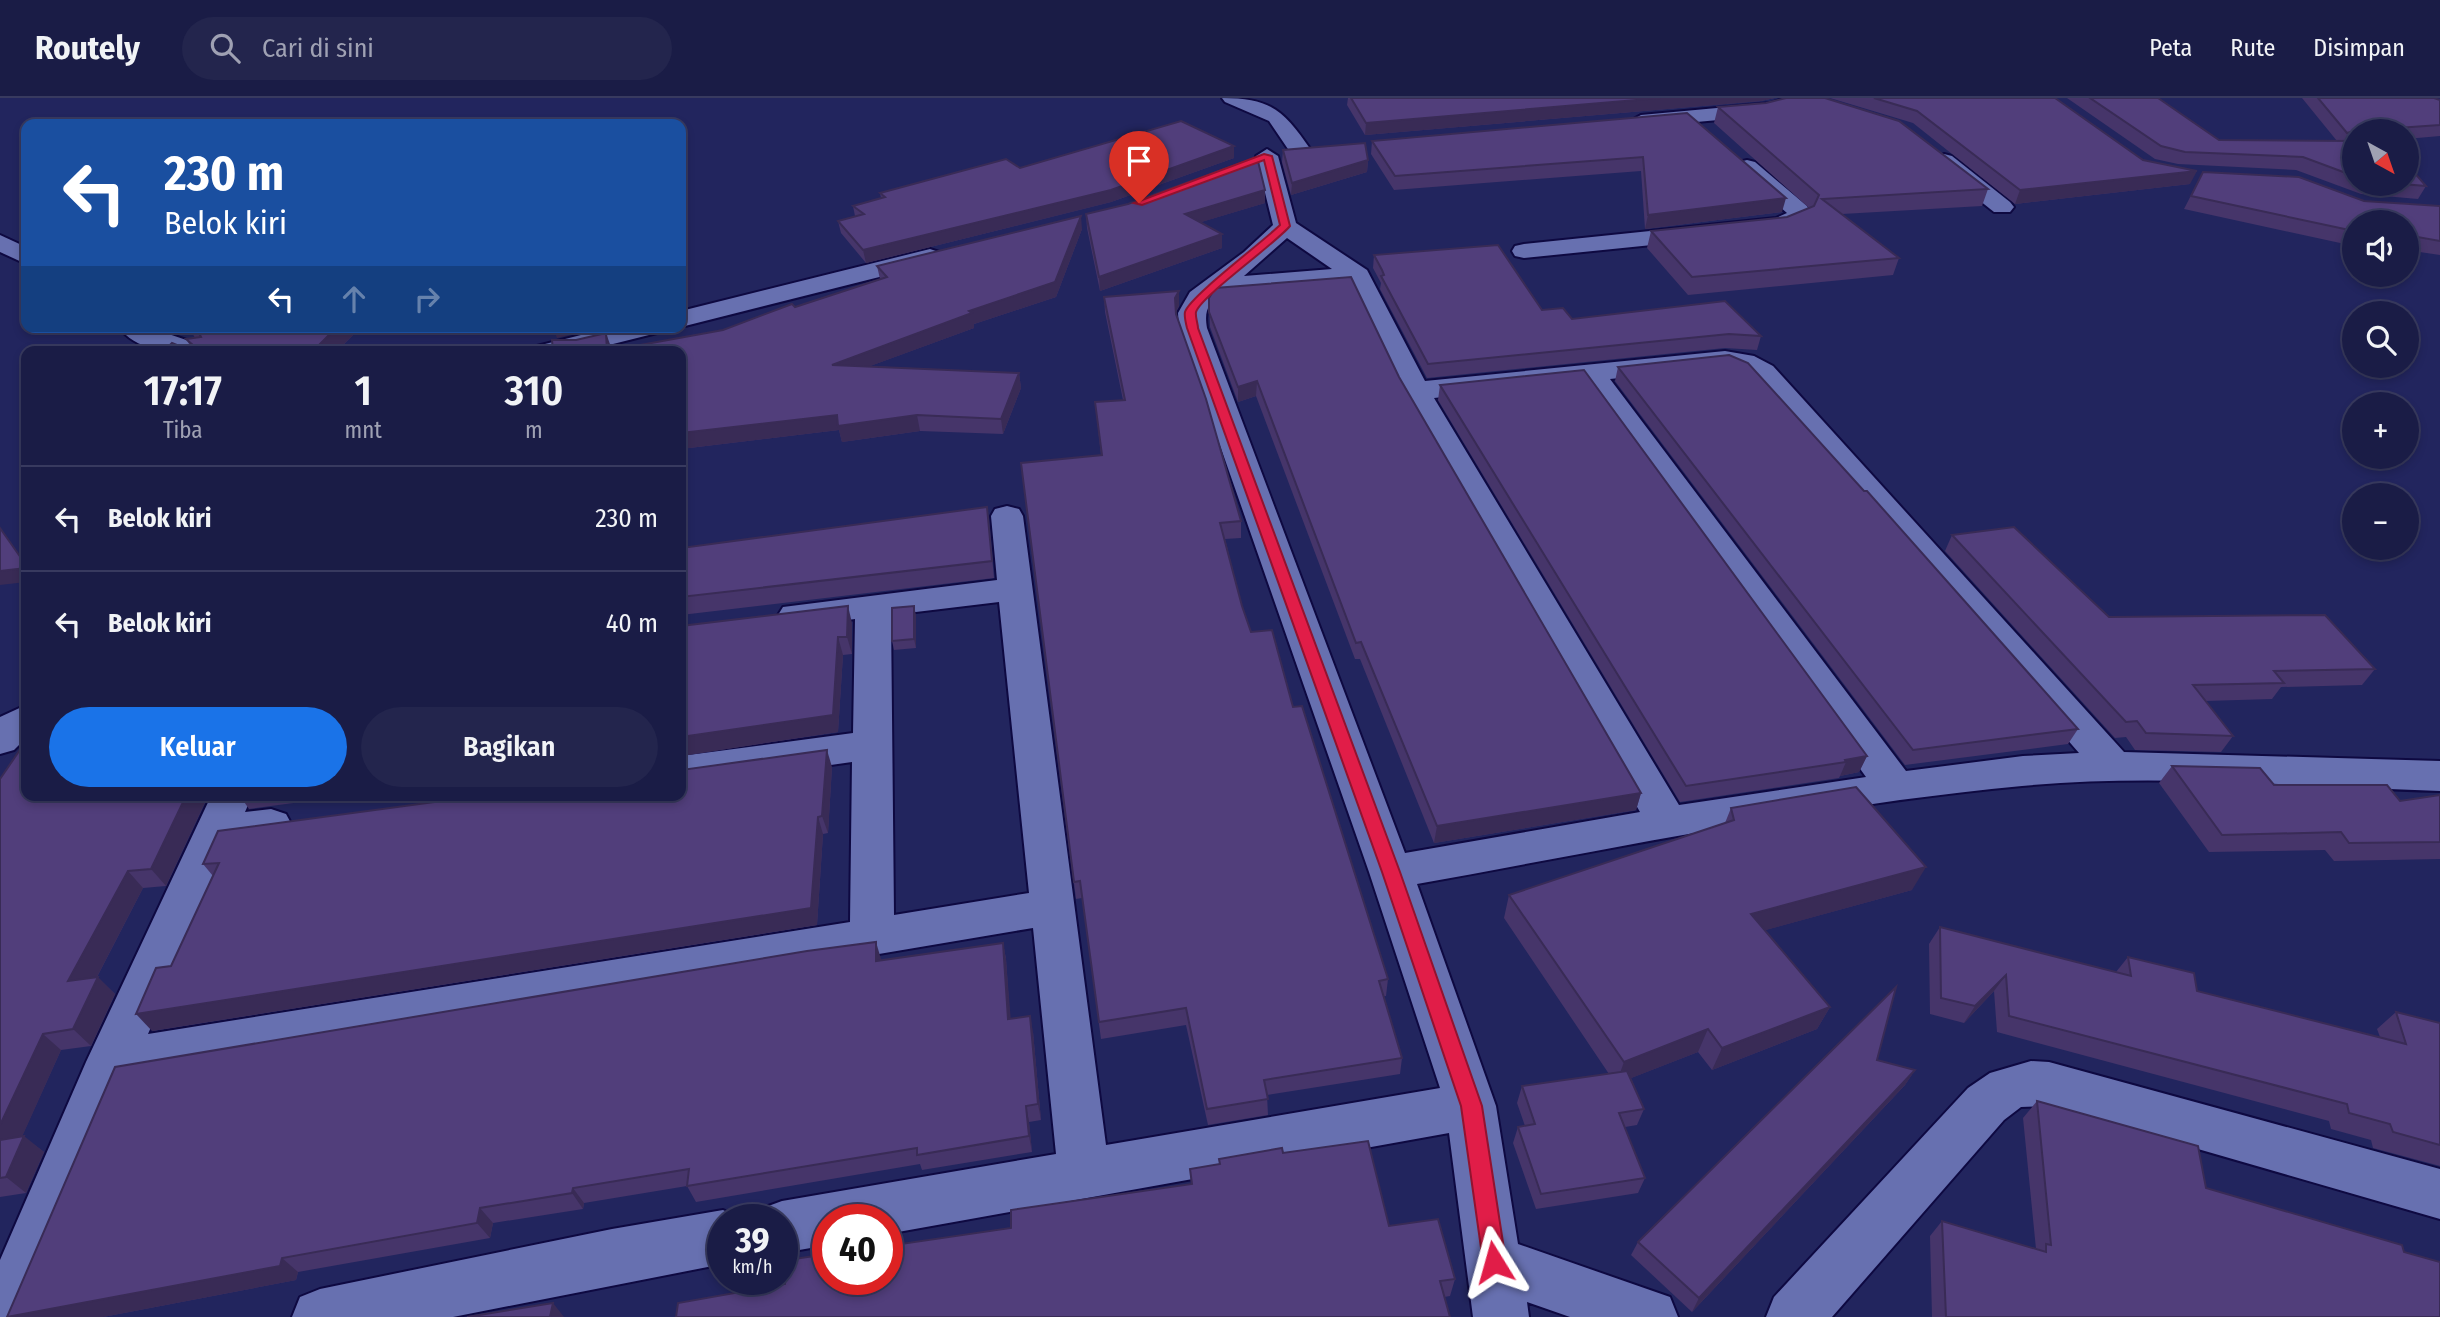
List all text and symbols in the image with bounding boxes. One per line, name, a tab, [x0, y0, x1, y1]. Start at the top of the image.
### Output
search box	[182, 17, 672, 80]
text: Routely	[35, 28, 140, 68]
icon: search	[206, 29, 244, 67]
text: Cari di sini	[262, 33, 374, 64]
text: Peta	[2149, 34, 2192, 62]
text: Rute	[2230, 34, 2275, 62]
text: Disimpan	[2313, 34, 2405, 62]
north arrow	[2342, 119, 2418, 196]
map controls	[2342, 119, 2419, 560]
pin	[1109, 131, 1169, 203]
icon: arrive	[1120, 142, 1158, 180]
text: 230 m	[164, 144, 284, 203]
icon: left	[49, 147, 140, 238]
text: Belok kiri	[164, 204, 287, 242]
button: sound	[2342, 210, 2419, 287]
icon: left	[262, 280, 300, 318]
icon: ahead	[335, 280, 373, 318]
icon: right	[408, 280, 446, 318]
button: search	[2342, 301, 2419, 378]
text: 17:17	[144, 366, 222, 416]
text: 1	[354, 366, 372, 416]
text: 310	[504, 366, 563, 416]
button: +	[2342, 392, 2419, 469]
text: Tiba	[163, 416, 203, 444]
text: mnt	[345, 416, 382, 444]
text: m	[525, 416, 543, 444]
button: −	[2342, 483, 2419, 560]
icon: left	[49, 500, 87, 538]
text: Belok kiri	[108, 503, 211, 534]
text: 230 m	[595, 503, 658, 534]
icon: left	[49, 605, 87, 643]
text: Belok kiri	[108, 608, 211, 639]
text: 40 m	[606, 608, 658, 639]
button: Keluar	[49, 707, 347, 787]
button: Bagikan	[361, 707, 658, 787]
speed limit sign: 40	[812, 1204, 903, 1295]
text: 39	[735, 1219, 770, 1261]
position arrow	[1457, 1225, 1531, 1299]
text: km/h	[732, 1256, 773, 1278]

